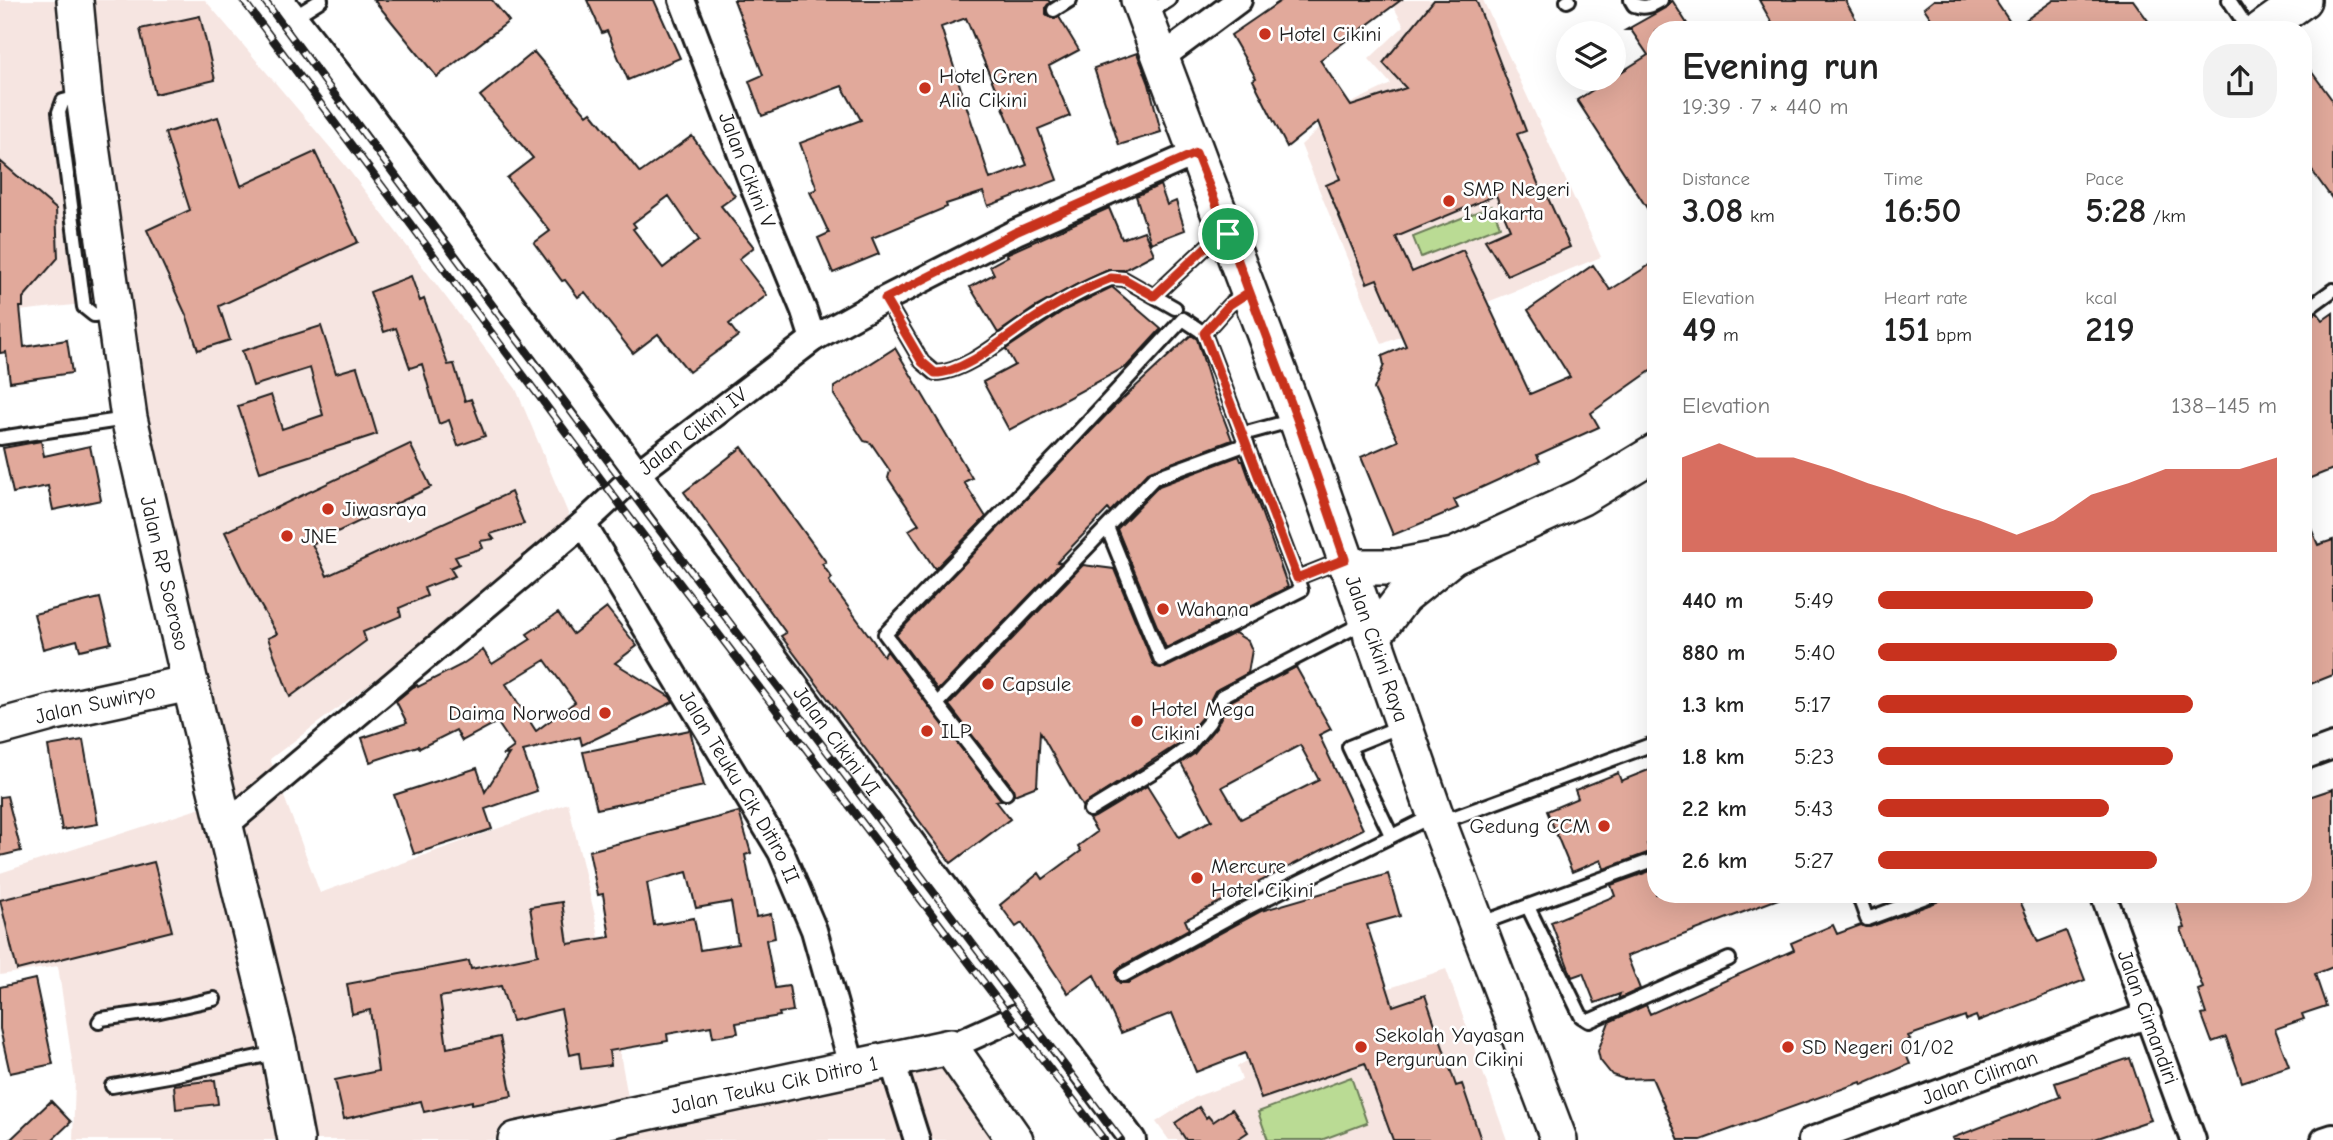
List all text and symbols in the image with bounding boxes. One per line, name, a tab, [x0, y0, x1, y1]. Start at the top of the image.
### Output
map controls	[1556, 21, 1626, 91]
button: layers	[1556, 21, 1626, 91]
place label: Hotel Cikini	[1279, 22, 1382, 46]
marker: Hotel Cikini	[1257, 26, 1273, 42]
button: share	[2203, 44, 2277, 118]
text: Evening run	[1682, 45, 1879, 89]
place label: Hotel Gren Alia Cikini	[939, 64, 1038, 112]
marker: Hotel Gren Alia Cikini	[917, 80, 933, 96]
text: 19:39 · 7 × 440 m	[1682, 93, 1849, 120]
street label: Jalan Cikini V	[714, 109, 781, 232]
text: Distance	[1682, 168, 1750, 190]
text: Time	[1884, 168, 1923, 190]
text: Pace	[2085, 168, 2124, 190]
place label: SMP Negeri 1 Jakarta	[1463, 177, 1570, 225]
text: 3.08	[1682, 190, 1744, 231]
text: 16:50	[1884, 190, 1962, 231]
text: 5:28	[2085, 190, 2147, 231]
marker: SMP Negeri 1 Jakarta	[1441, 193, 1457, 209]
pin	[1198, 204, 1258, 264]
text: km	[1744, 205, 1775, 227]
text: /km	[2147, 205, 2186, 227]
icon: arrive	[1209, 215, 1247, 253]
text: Elevation	[1682, 287, 1755, 309]
text: Heart rate	[1884, 287, 1967, 309]
text: kcal	[2085, 287, 2117, 309]
text: 49	[1682, 309, 1717, 350]
text: 151	[1884, 309, 1930, 350]
text: 219	[2085, 309, 2135, 350]
text: m	[1717, 324, 1739, 346]
text: bpm	[1930, 324, 1972, 346]
street label: Jalan Cikini IV	[634, 382, 752, 480]
text: Elevation	[1682, 392, 1770, 419]
text: 138–145 m	[2171, 392, 2277, 419]
street label: Jalan RP Soeroso	[135, 494, 194, 653]
place label: Jiwasraya	[342, 497, 427, 521]
marker: Jiwasraya	[320, 501, 336, 517]
place label: JNE	[301, 524, 337, 548]
marker: JNE	[279, 528, 295, 544]
street label: Jalan Cikini Raya	[1340, 572, 1414, 725]
text: 440 m	[1682, 587, 1743, 614]
text: 5:49	[1794, 587, 1834, 614]
place label: Wahana	[1177, 597, 1249, 621]
marker: Wahana	[1155, 601, 1171, 617]
text: 880 m	[1682, 639, 1745, 666]
text: 5:40	[1794, 639, 1836, 666]
place label: Capsule	[1002, 672, 1071, 696]
marker: Capsule	[980, 676, 996, 692]
street label: Jalan Suwiryo	[32, 679, 158, 729]
street label: Jalan Cikini VI	[788, 681, 885, 800]
street label: Jalan Teuku Cik Ditiro II	[674, 686, 805, 887]
text: 1.3 km	[1682, 691, 1744, 718]
text: 5:17	[1794, 691, 1831, 718]
place label: Hotel Mega Cikini	[1151, 697, 1255, 745]
place label: Daima Norwood	[448, 701, 591, 725]
marker: Daima Norwood	[597, 705, 613, 721]
marker: Hotel Mega Cikini	[1129, 713, 1145, 729]
place label: ILP	[941, 719, 972, 743]
marker: ILP	[919, 723, 935, 739]
text: 1.8 km	[1682, 743, 1745, 770]
text: 5:23	[1794, 743, 1834, 770]
text: 2.2 km	[1682, 795, 1747, 822]
text: 5:43	[1794, 795, 1833, 822]
place label: Gedung CCM	[1469, 814, 1590, 838]
marker: Gedung CCM	[1596, 818, 1612, 834]
text: 2.6 km	[1682, 847, 1747, 874]
text: 5:27	[1794, 847, 1834, 874]
place label: Mercure Hotel Cikini	[1211, 854, 1314, 902]
marker: Mercure Hotel Cikini	[1189, 870, 1205, 886]
street label: Jalan Cimandiri	[2112, 947, 2184, 1087]
place label: Sekolah Yayasan Perguruan Cikini	[1375, 1023, 1525, 1071]
place label: SD Negeri 01/02	[1802, 1035, 1954, 1059]
marker: Sekolah Yayasan Perguruan Cikini	[1353, 1039, 1369, 1055]
marker: SD Negeri 01/02	[1780, 1039, 1796, 1055]
street label: Jalan Ciliman	[1919, 1045, 2041, 1110]
street label: Jalan Teuku Cik Ditiro 1	[668, 1051, 880, 1119]

